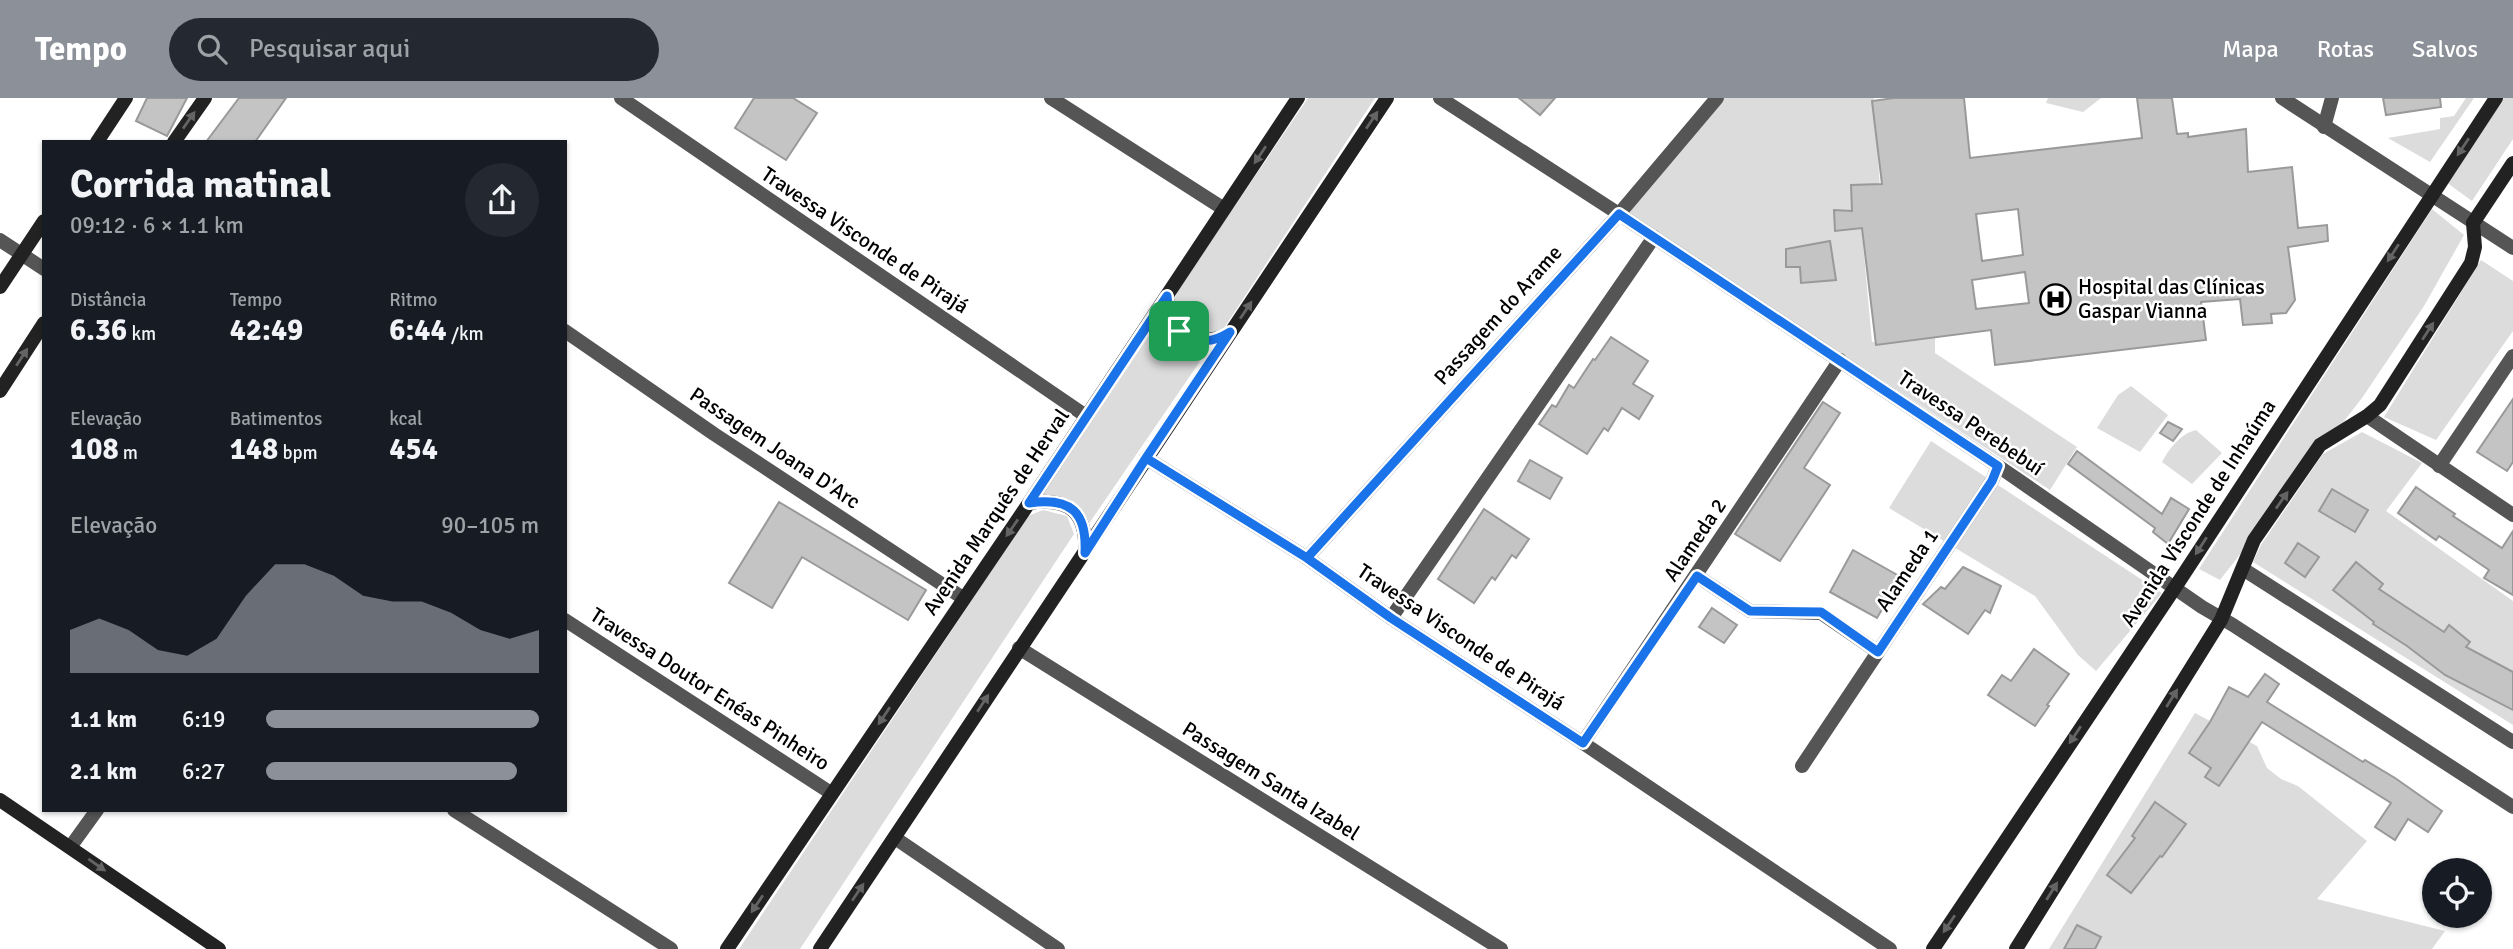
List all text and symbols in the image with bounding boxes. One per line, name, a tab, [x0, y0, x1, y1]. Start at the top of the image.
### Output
search box	[169, 18, 659, 81]
text: Tempo	[35, 29, 127, 70]
icon: search	[193, 30, 231, 68]
text: Pesquisar aqui	[249, 33, 410, 65]
text: Mapa	[2222, 34, 2279, 64]
text: Rotas	[2317, 34, 2374, 64]
text: Salvos	[2412, 34, 2478, 64]
one-way arrow	[182, 111, 196, 129]
one-way arrow	[1365, 111, 1378, 130]
one-way arrow	[2456, 138, 2470, 156]
one-way arrow	[1254, 145, 1267, 165]
text: Corrida matinal	[70, 161, 331, 208]
street label: Travessa Visconde de Pirajá	[756, 161, 974, 319]
button: share	[465, 163, 539, 237]
text: 09:12 · 6 × 1.1 km	[70, 211, 244, 240]
street label: Passagem do Arame	[1428, 240, 1568, 390]
one-way arrow	[2386, 243, 2399, 262]
place label: Hospital das Clínicas Gaspar Vianna	[2078, 274, 2265, 324]
hospital icon: Hospital das Clínicas Gaspar Vianna	[2038, 282, 2072, 316]
text: Distância	[70, 288, 146, 312]
text: Tempo	[230, 288, 282, 312]
text: Ritmo	[389, 288, 437, 312]
one-way arrow	[1239, 300, 1252, 319]
pin	[1149, 301, 1209, 361]
text: 6.36	[70, 312, 127, 349]
text: 42:49	[230, 312, 303, 349]
text: 6:44	[389, 312, 447, 349]
icon: arrive	[1160, 312, 1198, 350]
text: km	[127, 322, 156, 346]
text: /km	[447, 322, 484, 346]
one-way arrow	[2421, 322, 2435, 340]
one-way arrow	[15, 347, 28, 367]
street label: Travessa Perebebuí	[1893, 365, 2049, 482]
street label: Passagem Joana D'Arc	[685, 381, 865, 515]
street label: Avenida Visconde de Inhaúma	[2115, 394, 2281, 632]
street label: Avenida Marquês de Herval	[917, 404, 1075, 620]
text: Elevação	[70, 407, 142, 431]
text: Batimentos	[230, 407, 322, 431]
text: kcal	[389, 407, 423, 431]
text: 108	[70, 431, 119, 468]
text: 148	[230, 431, 278, 468]
text: 454	[389, 431, 438, 468]
text: m	[119, 441, 138, 465]
text: bpm	[278, 441, 318, 465]
one-way arrow	[2275, 491, 2289, 509]
street label: Alameda 2	[1658, 494, 1732, 586]
text: Elevação	[70, 511, 157, 540]
text: 90–105 m	[441, 511, 539, 540]
one-way arrow	[1006, 518, 1019, 537]
street label: Alameda 1	[1870, 524, 1944, 616]
one-way arrow	[2195, 536, 2208, 556]
street label: Travessa Visconde de Pirajá	[1352, 558, 1570, 716]
street label: Travessa Doutor Enéas Pinheiro	[585, 602, 835, 776]
one-way arrow	[2166, 689, 2179, 708]
one-way arrow	[977, 693, 990, 712]
text: 1.1 km	[70, 705, 137, 734]
text: 6:19	[182, 705, 225, 734]
one-way arrow	[878, 706, 891, 725]
street label: Passagem Santa Izabel	[1177, 716, 1365, 846]
one-way arrow	[2069, 726, 2082, 745]
text: 2.1 km	[70, 757, 137, 786]
text: 6:27	[182, 757, 225, 786]
one-way arrow	[88, 858, 106, 872]
map controls	[2422, 858, 2492, 928]
button: locate	[2422, 858, 2492, 928]
one-way arrow	[2045, 881, 2058, 901]
one-way arrow	[851, 883, 864, 902]
one-way arrow	[751, 895, 764, 914]
one-way arrow	[1943, 915, 1956, 934]

